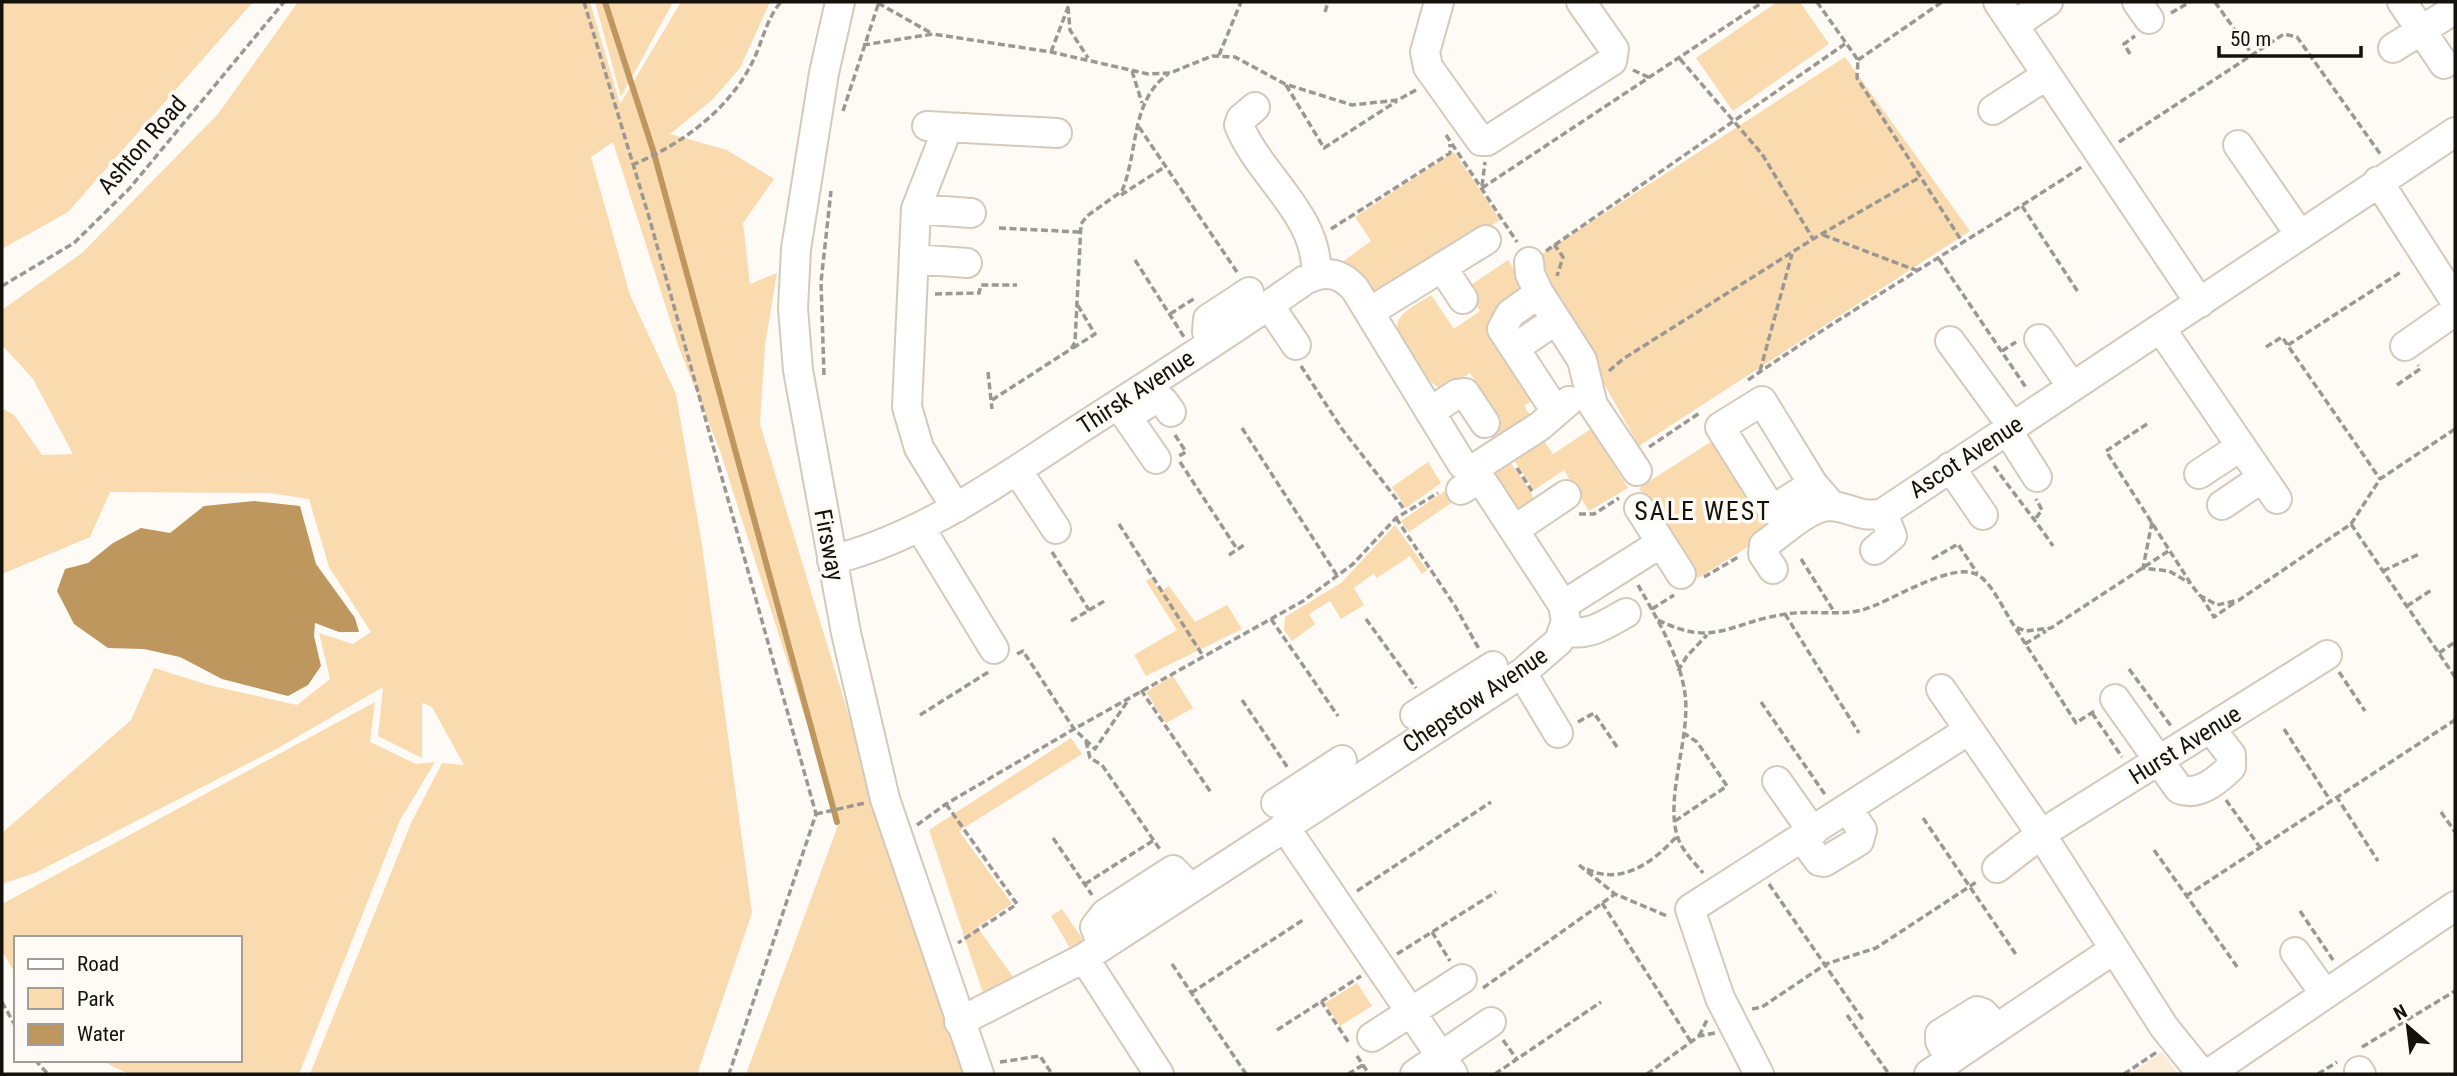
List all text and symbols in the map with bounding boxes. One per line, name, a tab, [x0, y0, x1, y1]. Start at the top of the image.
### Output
scale bar	[2219, 14, 2361, 58]
text: 50 m	[2230, 27, 2271, 51]
street label: Ashton Road	[92, 90, 192, 200]
street label: Thirsk Avenue	[1072, 344, 1200, 440]
street label: Ascot Avenue	[1904, 410, 2028, 504]
district label: SALE WEST	[1634, 496, 1772, 526]
street label: Firsway	[808, 507, 850, 583]
street label: Chepstow Avenue	[1397, 641, 1553, 759]
street label: Hurst Avenue	[2124, 700, 2246, 790]
legend	[14, 936, 242, 1062]
text: Road	[77, 952, 119, 976]
text: Park	[77, 987, 115, 1011]
north arrow	[2373, 992, 2443, 1062]
text: N	[2390, 1000, 2411, 1025]
text: Water	[77, 1022, 125, 1046]

